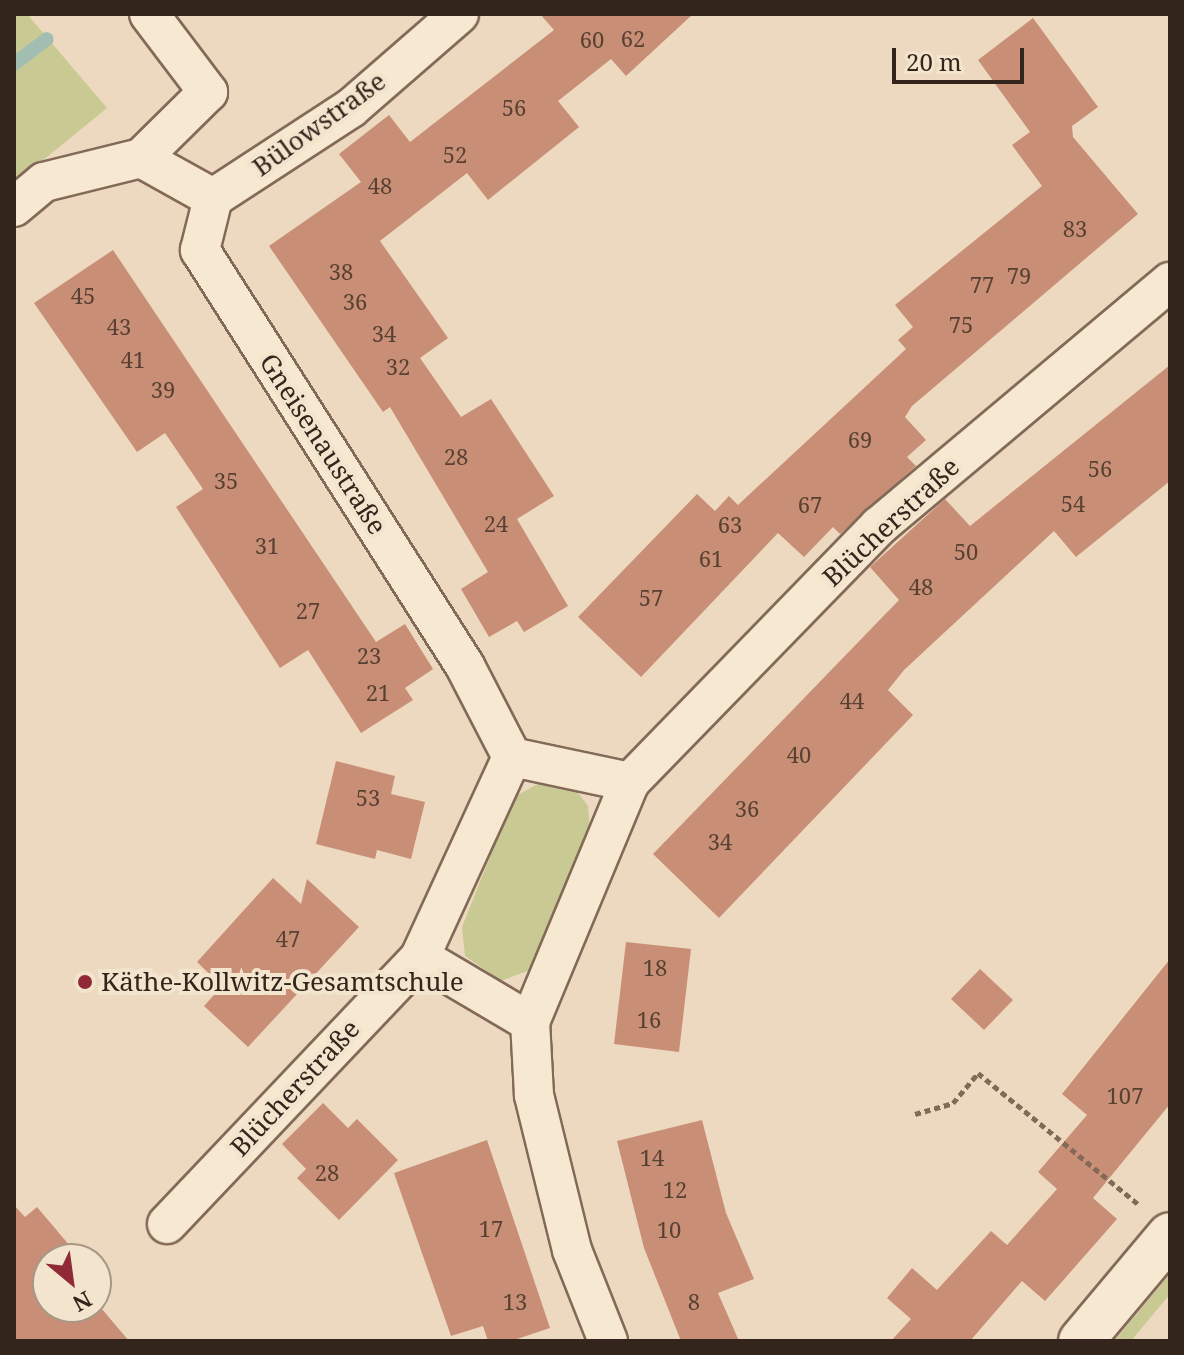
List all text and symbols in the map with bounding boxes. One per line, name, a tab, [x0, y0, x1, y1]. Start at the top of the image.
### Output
house number: 62	[621, 26, 645, 52]
house number: 60	[580, 27, 604, 53]
scale bar	[896, 32, 1028, 82]
text: 20 m	[906, 45, 962, 78]
street label: Bülowstraße	[246, 65, 392, 183]
house number: 56	[502, 95, 526, 121]
house number: 52	[443, 142, 467, 168]
house number: 48	[368, 173, 392, 199]
house number: 83	[1063, 216, 1087, 242]
house number: 38	[329, 259, 353, 285]
house number: 79	[1007, 263, 1031, 289]
house number: 77	[970, 272, 994, 298]
house number: 45	[71, 283, 95, 309]
house number: 36	[343, 289, 367, 315]
house number: 75	[949, 312, 973, 338]
house number: 43	[107, 314, 131, 340]
house number: 34	[372, 321, 396, 347]
house number: 41	[121, 347, 145, 373]
street label: Gneisenaustraße	[253, 348, 393, 540]
house number: 32	[386, 354, 410, 380]
house number: 39	[151, 377, 175, 403]
house number: 69	[848, 427, 872, 453]
house number: 28	[444, 444, 468, 470]
street label: Blücherstraße	[816, 451, 966, 593]
house number: 56	[1088, 456, 1112, 482]
house number: 35	[214, 468, 238, 494]
house number: 54	[1061, 491, 1085, 517]
house number: 67	[798, 492, 822, 518]
house number: 24	[484, 511, 508, 537]
house number: 63	[718, 512, 742, 538]
house number: 31	[255, 533, 279, 559]
house number: 50	[954, 539, 978, 565]
house number: 61	[699, 546, 723, 572]
house number: 48	[909, 574, 933, 600]
house number: 57	[639, 585, 663, 611]
house number: 27	[296, 598, 320, 624]
house number: 23	[357, 643, 381, 669]
house number: 21	[366, 680, 390, 706]
house number: 44	[840, 688, 864, 714]
house number: 40	[787, 742, 811, 768]
house number: 53	[356, 785, 380, 811]
house number: 36	[735, 796, 759, 822]
house number: 34	[708, 829, 732, 855]
house number: 47	[276, 926, 300, 952]
house number: 18	[643, 955, 667, 981]
place label: Käthe-Kollwitz-Gesamtschule	[101, 966, 464, 998]
marker: Käthe-Kollwitz-Gesamtschule	[76, 973, 94, 991]
house number: 16	[637, 1007, 661, 1033]
street label: Blücherstraße	[224, 1013, 366, 1163]
house number: 107	[1107, 1083, 1143, 1109]
house number: 14	[640, 1145, 664, 1171]
house number: 28	[315, 1160, 339, 1186]
house number: 12	[663, 1177, 687, 1203]
house number: 17	[479, 1216, 503, 1242]
house number: 10	[657, 1217, 681, 1243]
north arrow	[32, 1243, 112, 1323]
text: N	[68, 1285, 98, 1320]
house number: 13	[503, 1289, 527, 1315]
house number: 8	[688, 1289, 700, 1315]

